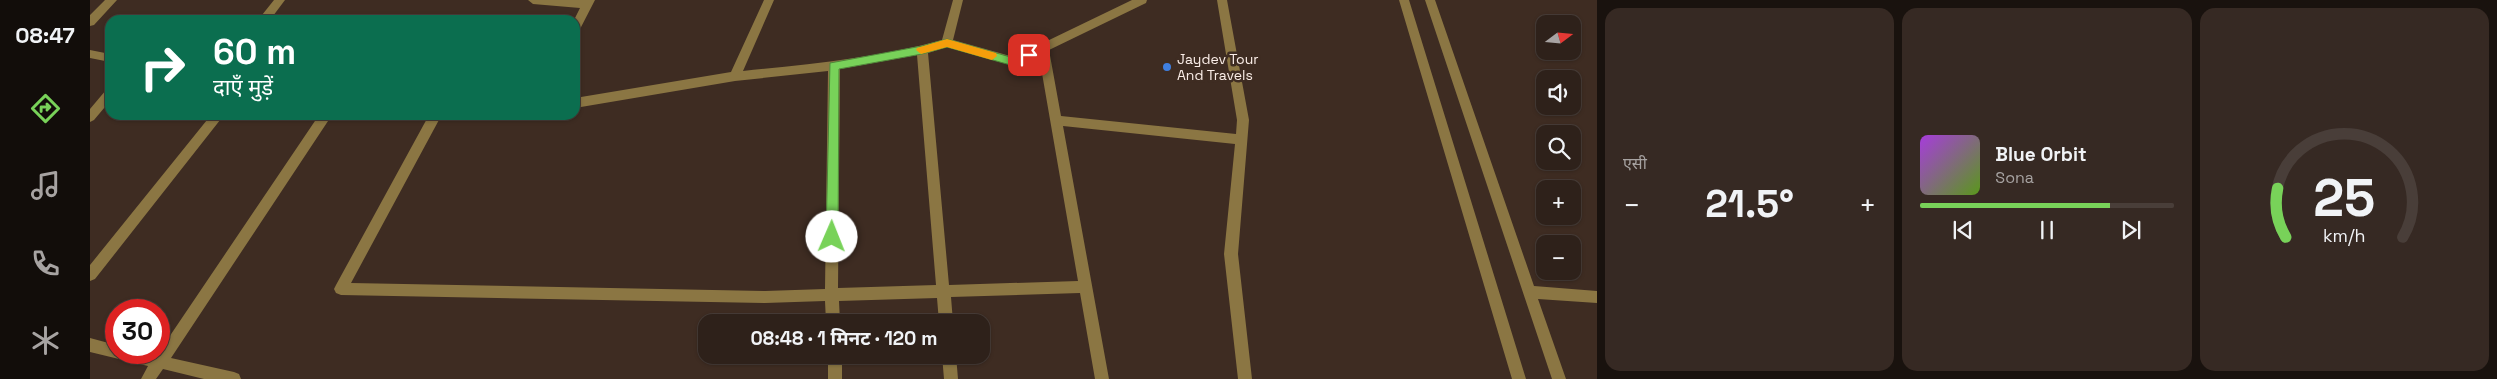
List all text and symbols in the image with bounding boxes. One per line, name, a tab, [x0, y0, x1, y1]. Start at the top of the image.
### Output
north arrow	[1536, 15, 1581, 60]
map controls	[1536, 15, 1581, 280]
text: 08:47	[15, 21, 75, 49]
text: 60 m	[213, 30, 296, 74]
pin	[1008, 34, 1050, 76]
icon: right	[130, 35, 195, 100]
icon: arrive	[1015, 41, 1043, 69]
place label: Jaydev Tour And Travels	[1177, 50, 1259, 84]
marker: Jaydev Tour And Travels	[1161, 61, 1173, 73]
button: sound	[1536, 70, 1581, 115]
text: दाएँ मुड़ें	[213, 73, 273, 101]
icon: directions	[28, 91, 63, 126]
button: search	[1536, 125, 1581, 170]
text: Blue Orbit	[1995, 142, 2087, 167]
text: एसी	[1623, 153, 1647, 174]
text: 25	[2313, 165, 2375, 231]
text: Sona	[1995, 167, 2034, 188]
icon: music	[28, 168, 63, 203]
button: +	[1536, 180, 1581, 225]
text: 21.5°	[1705, 180, 1794, 228]
text: −	[1623, 187, 1640, 223]
text: +	[1859, 187, 1876, 223]
position arrow	[805, 210, 857, 262]
icon: previous	[1949, 216, 1977, 244]
icon: pause	[2033, 216, 2061, 244]
icon: next	[2117, 216, 2145, 244]
text: km/h	[2323, 224, 2366, 247]
button: −	[1536, 235, 1581, 280]
icon: phone	[28, 246, 63, 281]
speed limit sign: 30	[105, 299, 170, 364]
icon: climate	[28, 323, 63, 358]
text: 08:48 · 1 मिनट · 120 m	[751, 326, 937, 351]

